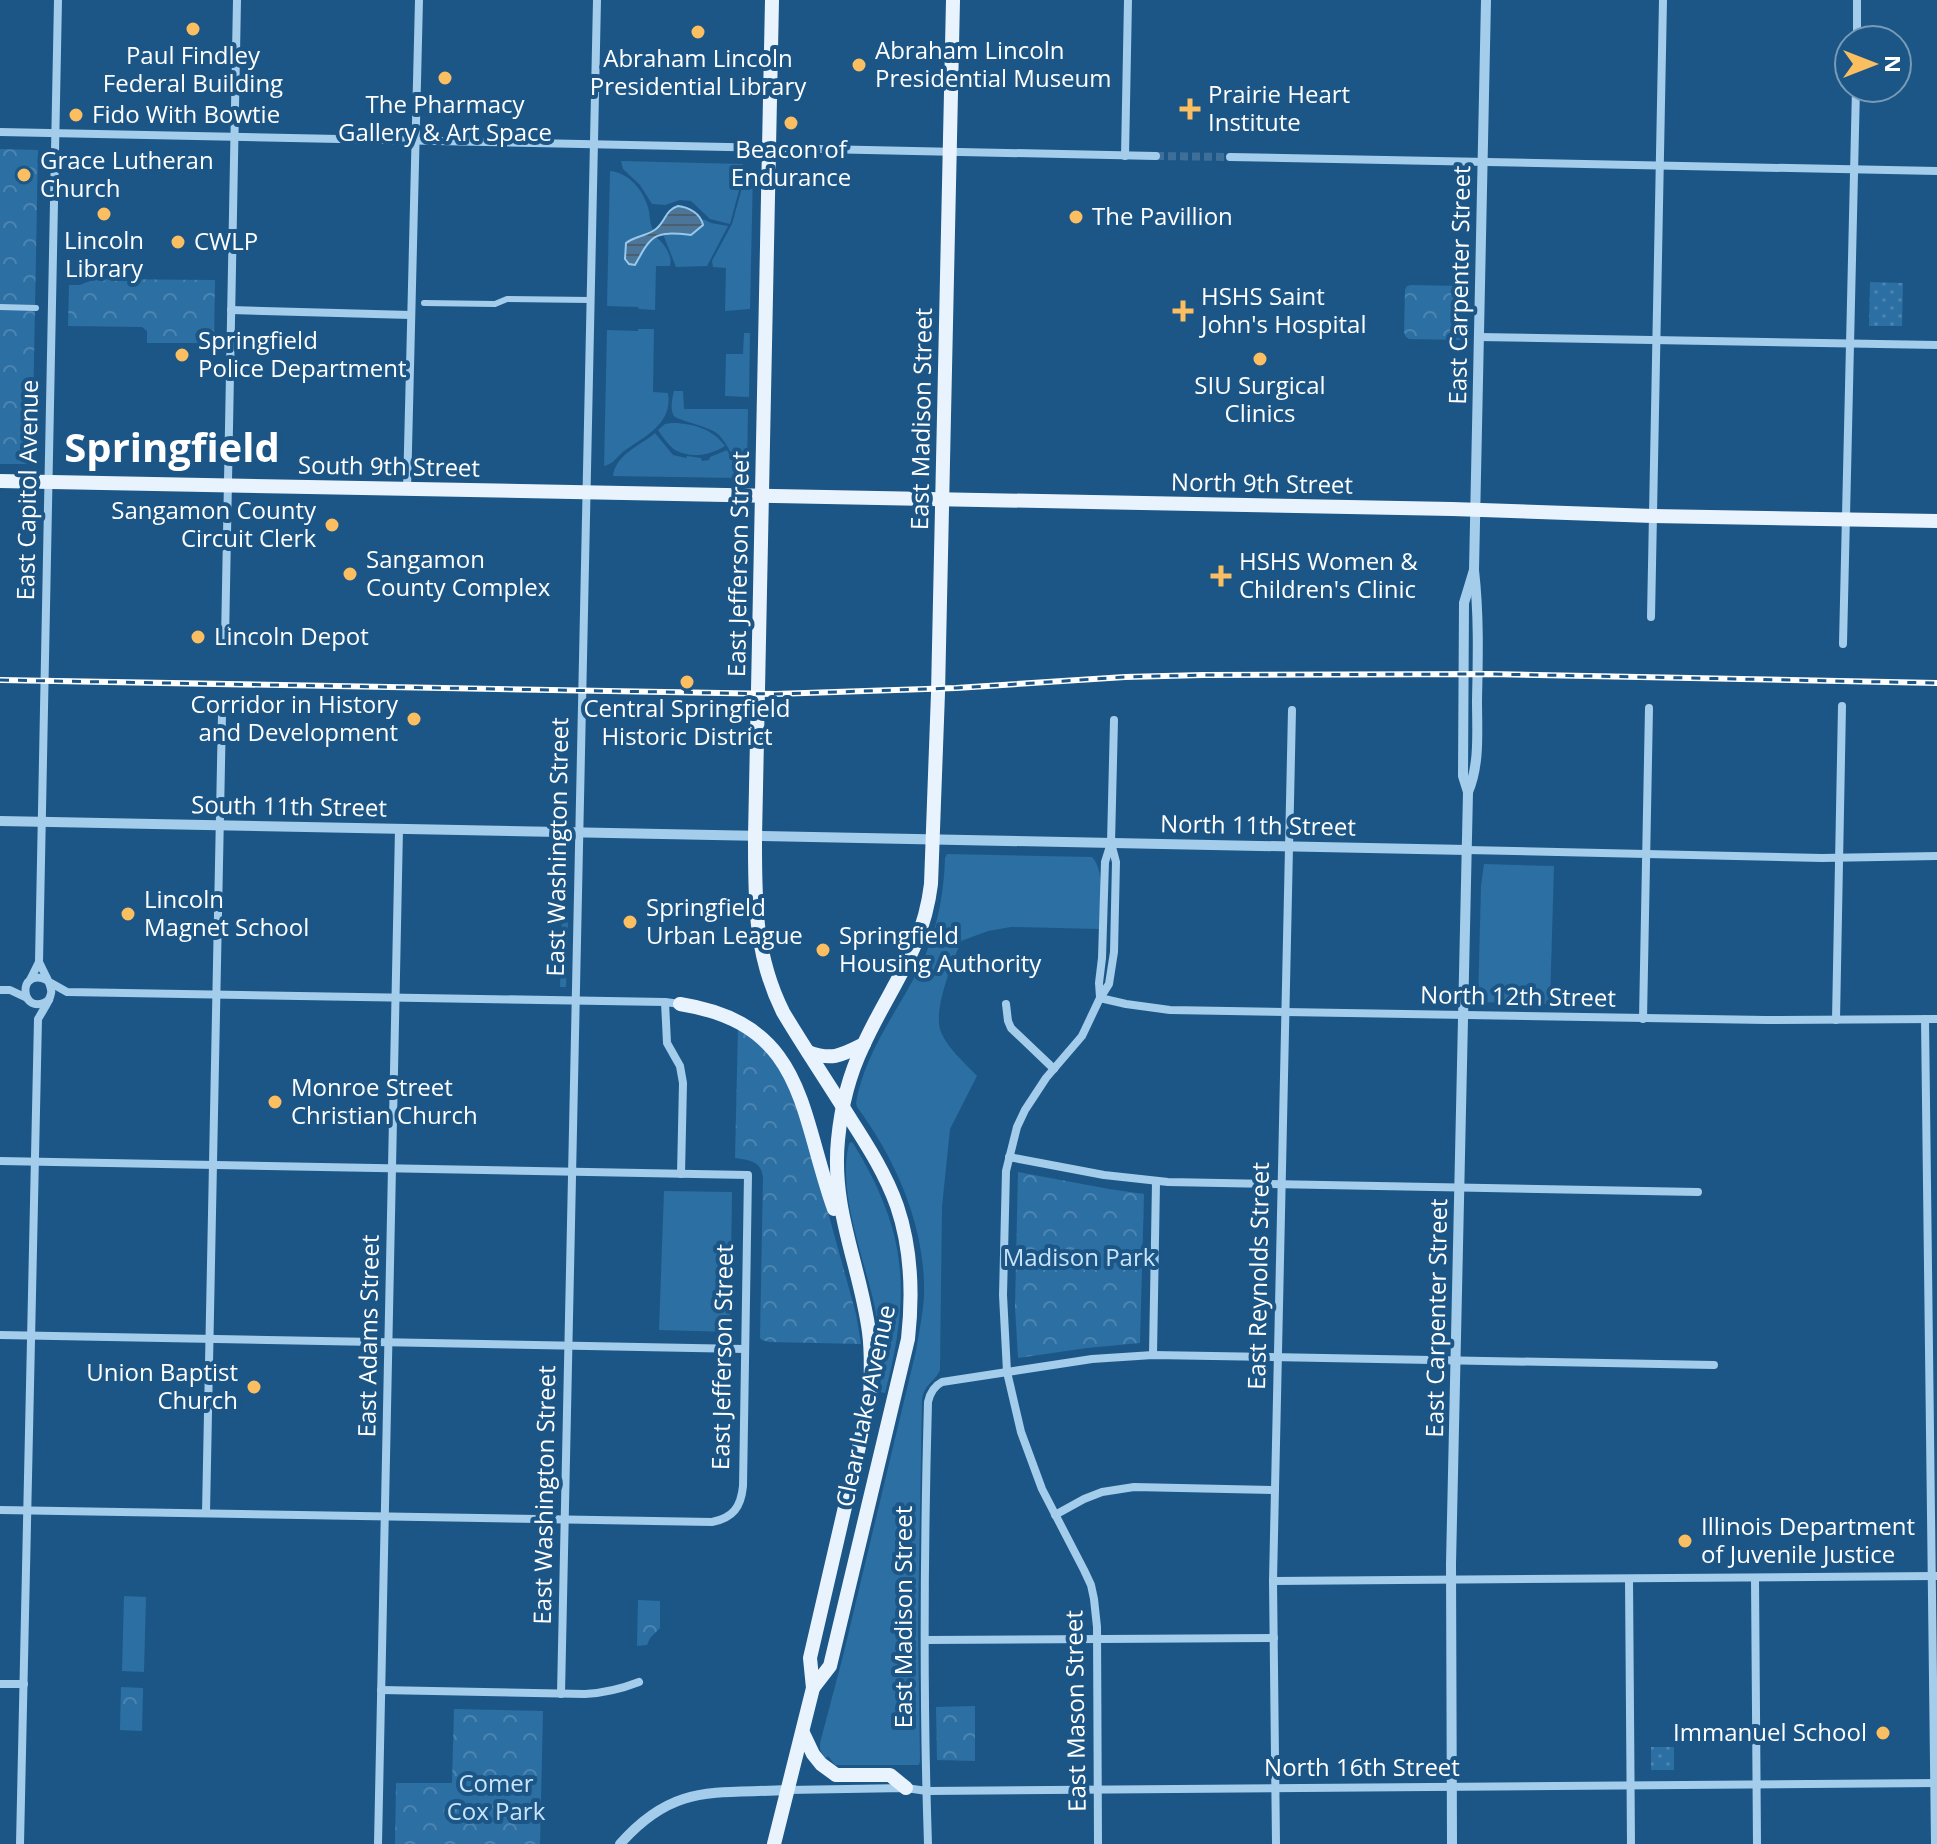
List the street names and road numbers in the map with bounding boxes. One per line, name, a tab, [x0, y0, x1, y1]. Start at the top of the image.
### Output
street label: East Carpenter Street	[1440, 165, 1477, 405]
street label: East Madison Street	[902, 307, 939, 530]
street label: East Capitol Avenue	[8, 379, 45, 601]
street label: South 9th Street	[298, 447, 480, 484]
street label: East Jefferson Street	[719, 451, 756, 677]
street label: North 9th Street	[1171, 464, 1353, 501]
street label: East Washington Street	[538, 717, 575, 977]
street label: South 11th Street	[191, 787, 387, 824]
street label: North 11th Street	[1160, 806, 1356, 843]
street label: North 12th Street	[1420, 977, 1616, 1014]
street label: East Reynolds Street	[1239, 1162, 1276, 1390]
street label: East Carpenter Street	[1417, 1198, 1454, 1438]
street label: East Adams Street	[349, 1234, 386, 1438]
street label: East Jefferson Street	[703, 1244, 740, 1470]
street label: Clear Lake Avenue	[827, 1302, 902, 1510]
street label: East Washington Street	[525, 1365, 562, 1625]
street label: East Madison Street	[886, 1506, 919, 1728]
street label: East Mason Street	[1056, 1610, 1093, 1812]
street label: North 16th Street	[1264, 1750, 1460, 1783]

